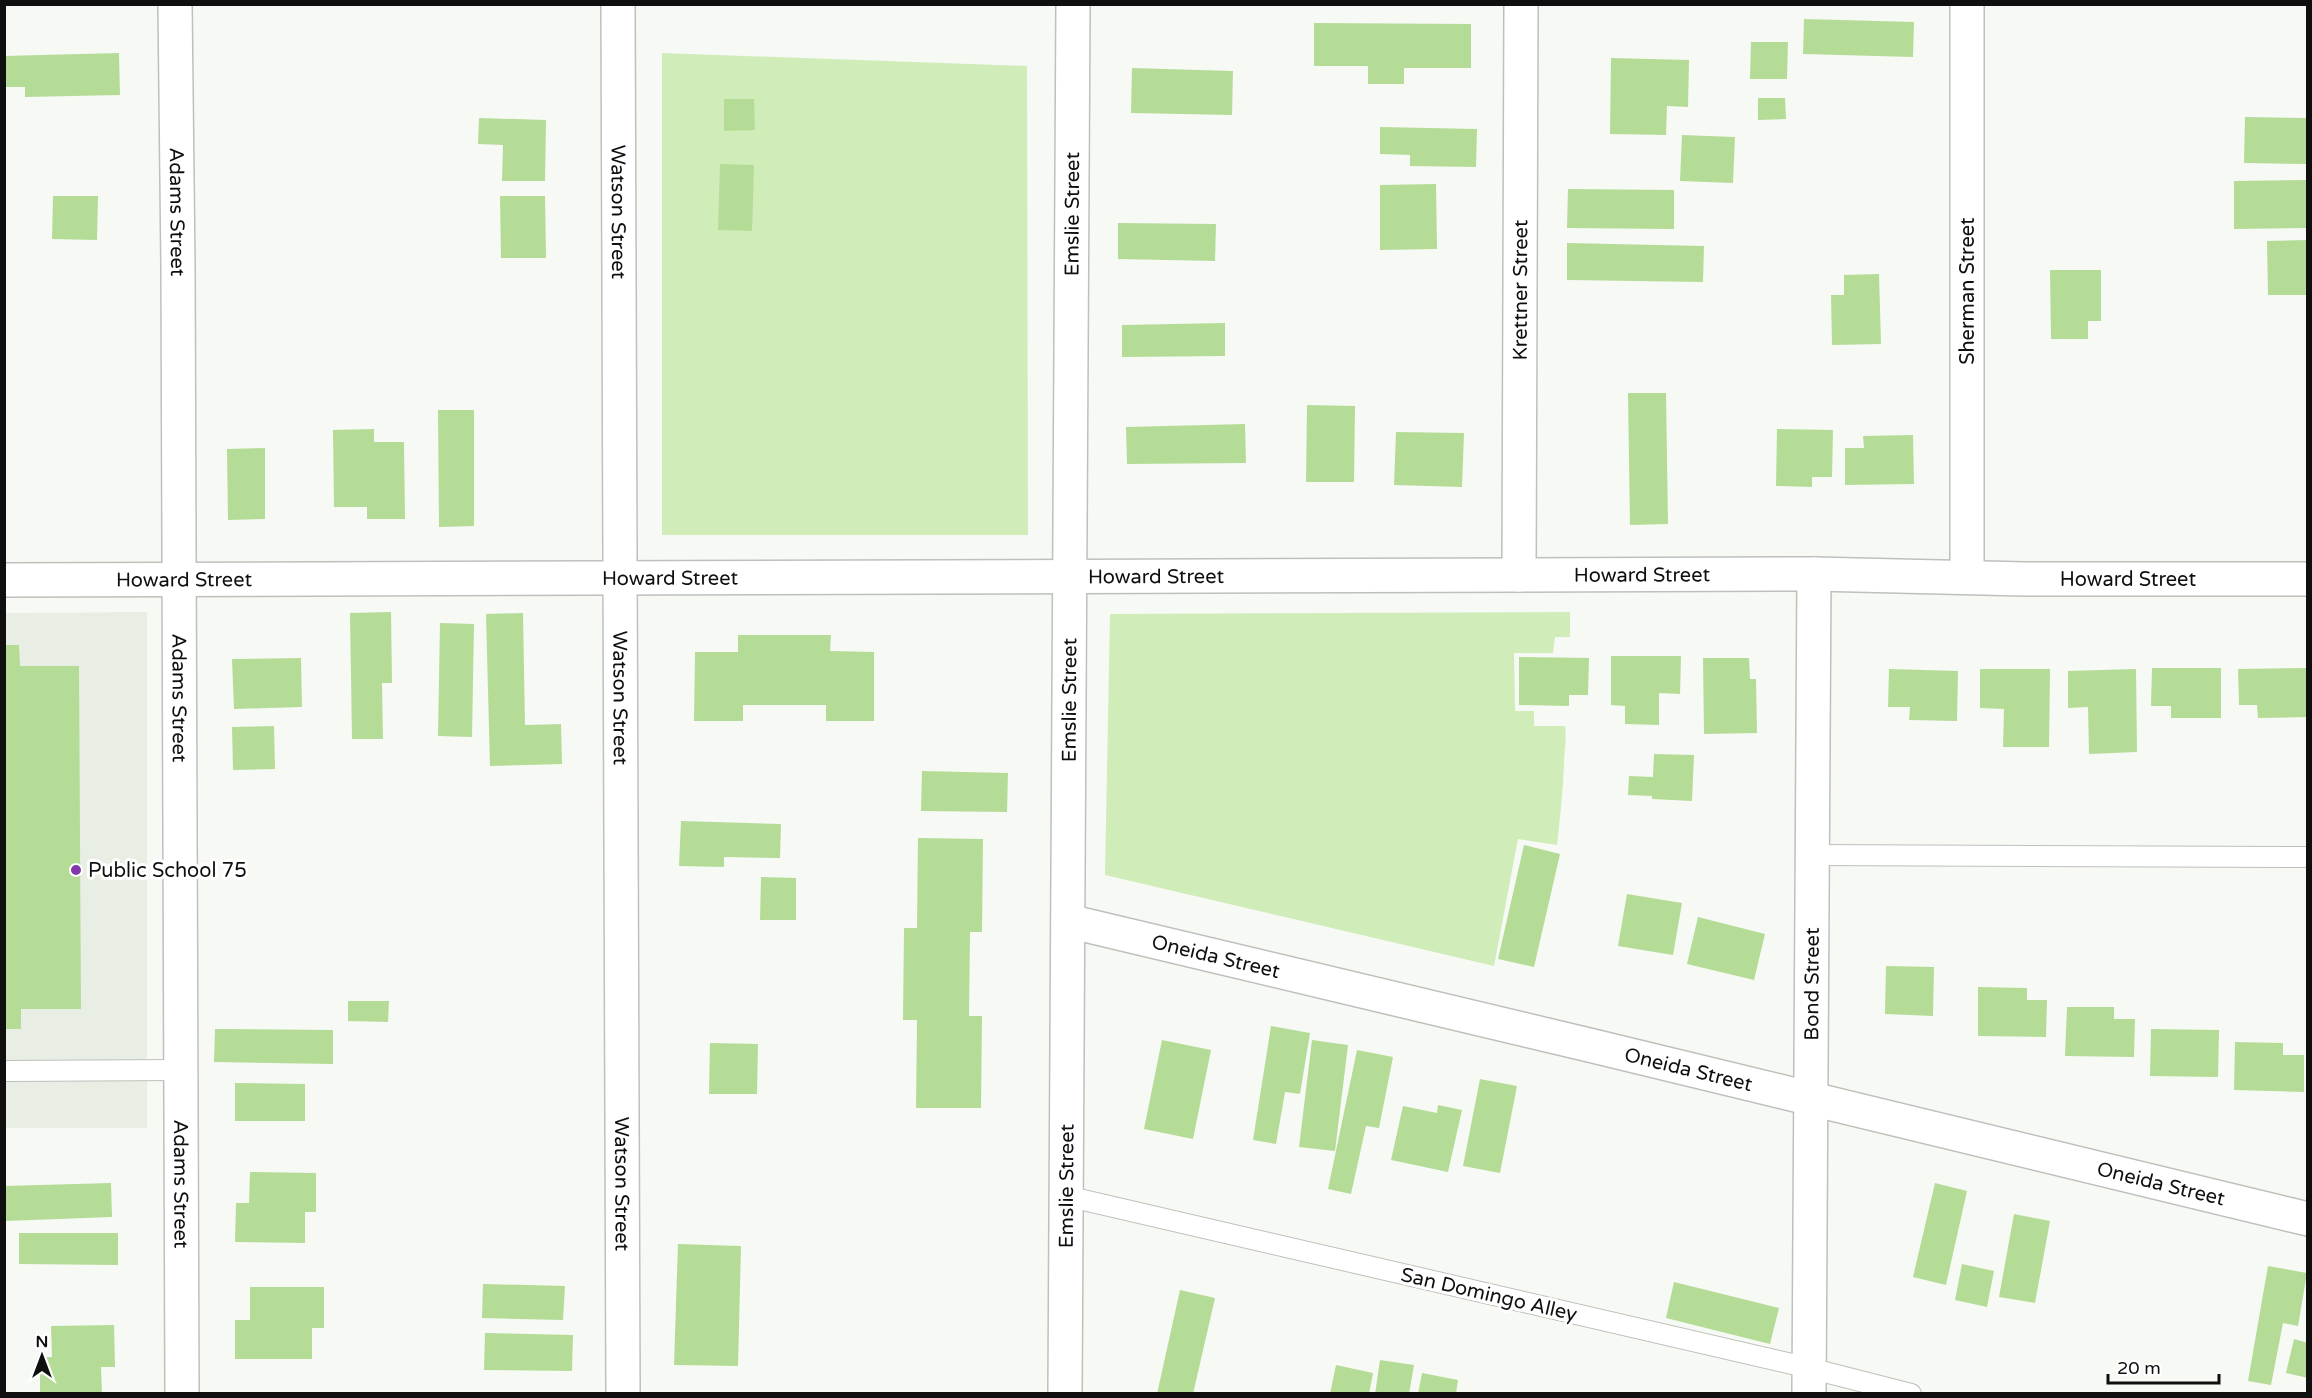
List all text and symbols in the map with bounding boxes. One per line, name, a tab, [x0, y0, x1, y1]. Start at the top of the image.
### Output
street label: Watson Street	[606, 145, 630, 280]
street label: Adams Street	[164, 147, 189, 277]
street label: Emslie Street	[1060, 151, 1085, 276]
street label: Sherman Street	[1956, 217, 1980, 365]
street label: Krettner Street	[1509, 219, 1533, 361]
street label: Howard Street	[1574, 563, 1711, 588]
street label: Howard Street	[1088, 565, 1225, 589]
street label: Howard Street	[602, 567, 739, 591]
street label: Howard Street	[116, 568, 253, 593]
street label: Howard Street	[2060, 568, 2196, 592]
street label: Watson Street	[607, 631, 632, 766]
street label: Adams Street	[166, 633, 191, 763]
street label: Emslie Street	[1058, 637, 1082, 762]
place label: Public School 75	[88, 859, 247, 883]
marker: Public School 75	[69, 863, 83, 877]
street label: Bond Street	[1800, 927, 1825, 1041]
street label: Oneida Street	[1149, 930, 1282, 984]
street label: Oneida Street	[1622, 1043, 1755, 1097]
street label: Watson Street	[609, 1117, 633, 1252]
street label: Adams Street	[168, 1119, 192, 1249]
street label: Emslie Street	[1055, 1123, 1080, 1248]
street label: Oneida Street	[2094, 1157, 2227, 1212]
street label: San Domingo Alley	[1398, 1263, 1579, 1327]
north arrow	[12, 1326, 72, 1386]
text: N	[36, 1332, 48, 1352]
scale bar	[2108, 1347, 2219, 1385]
text: 20 m	[2117, 1357, 2161, 1379]

